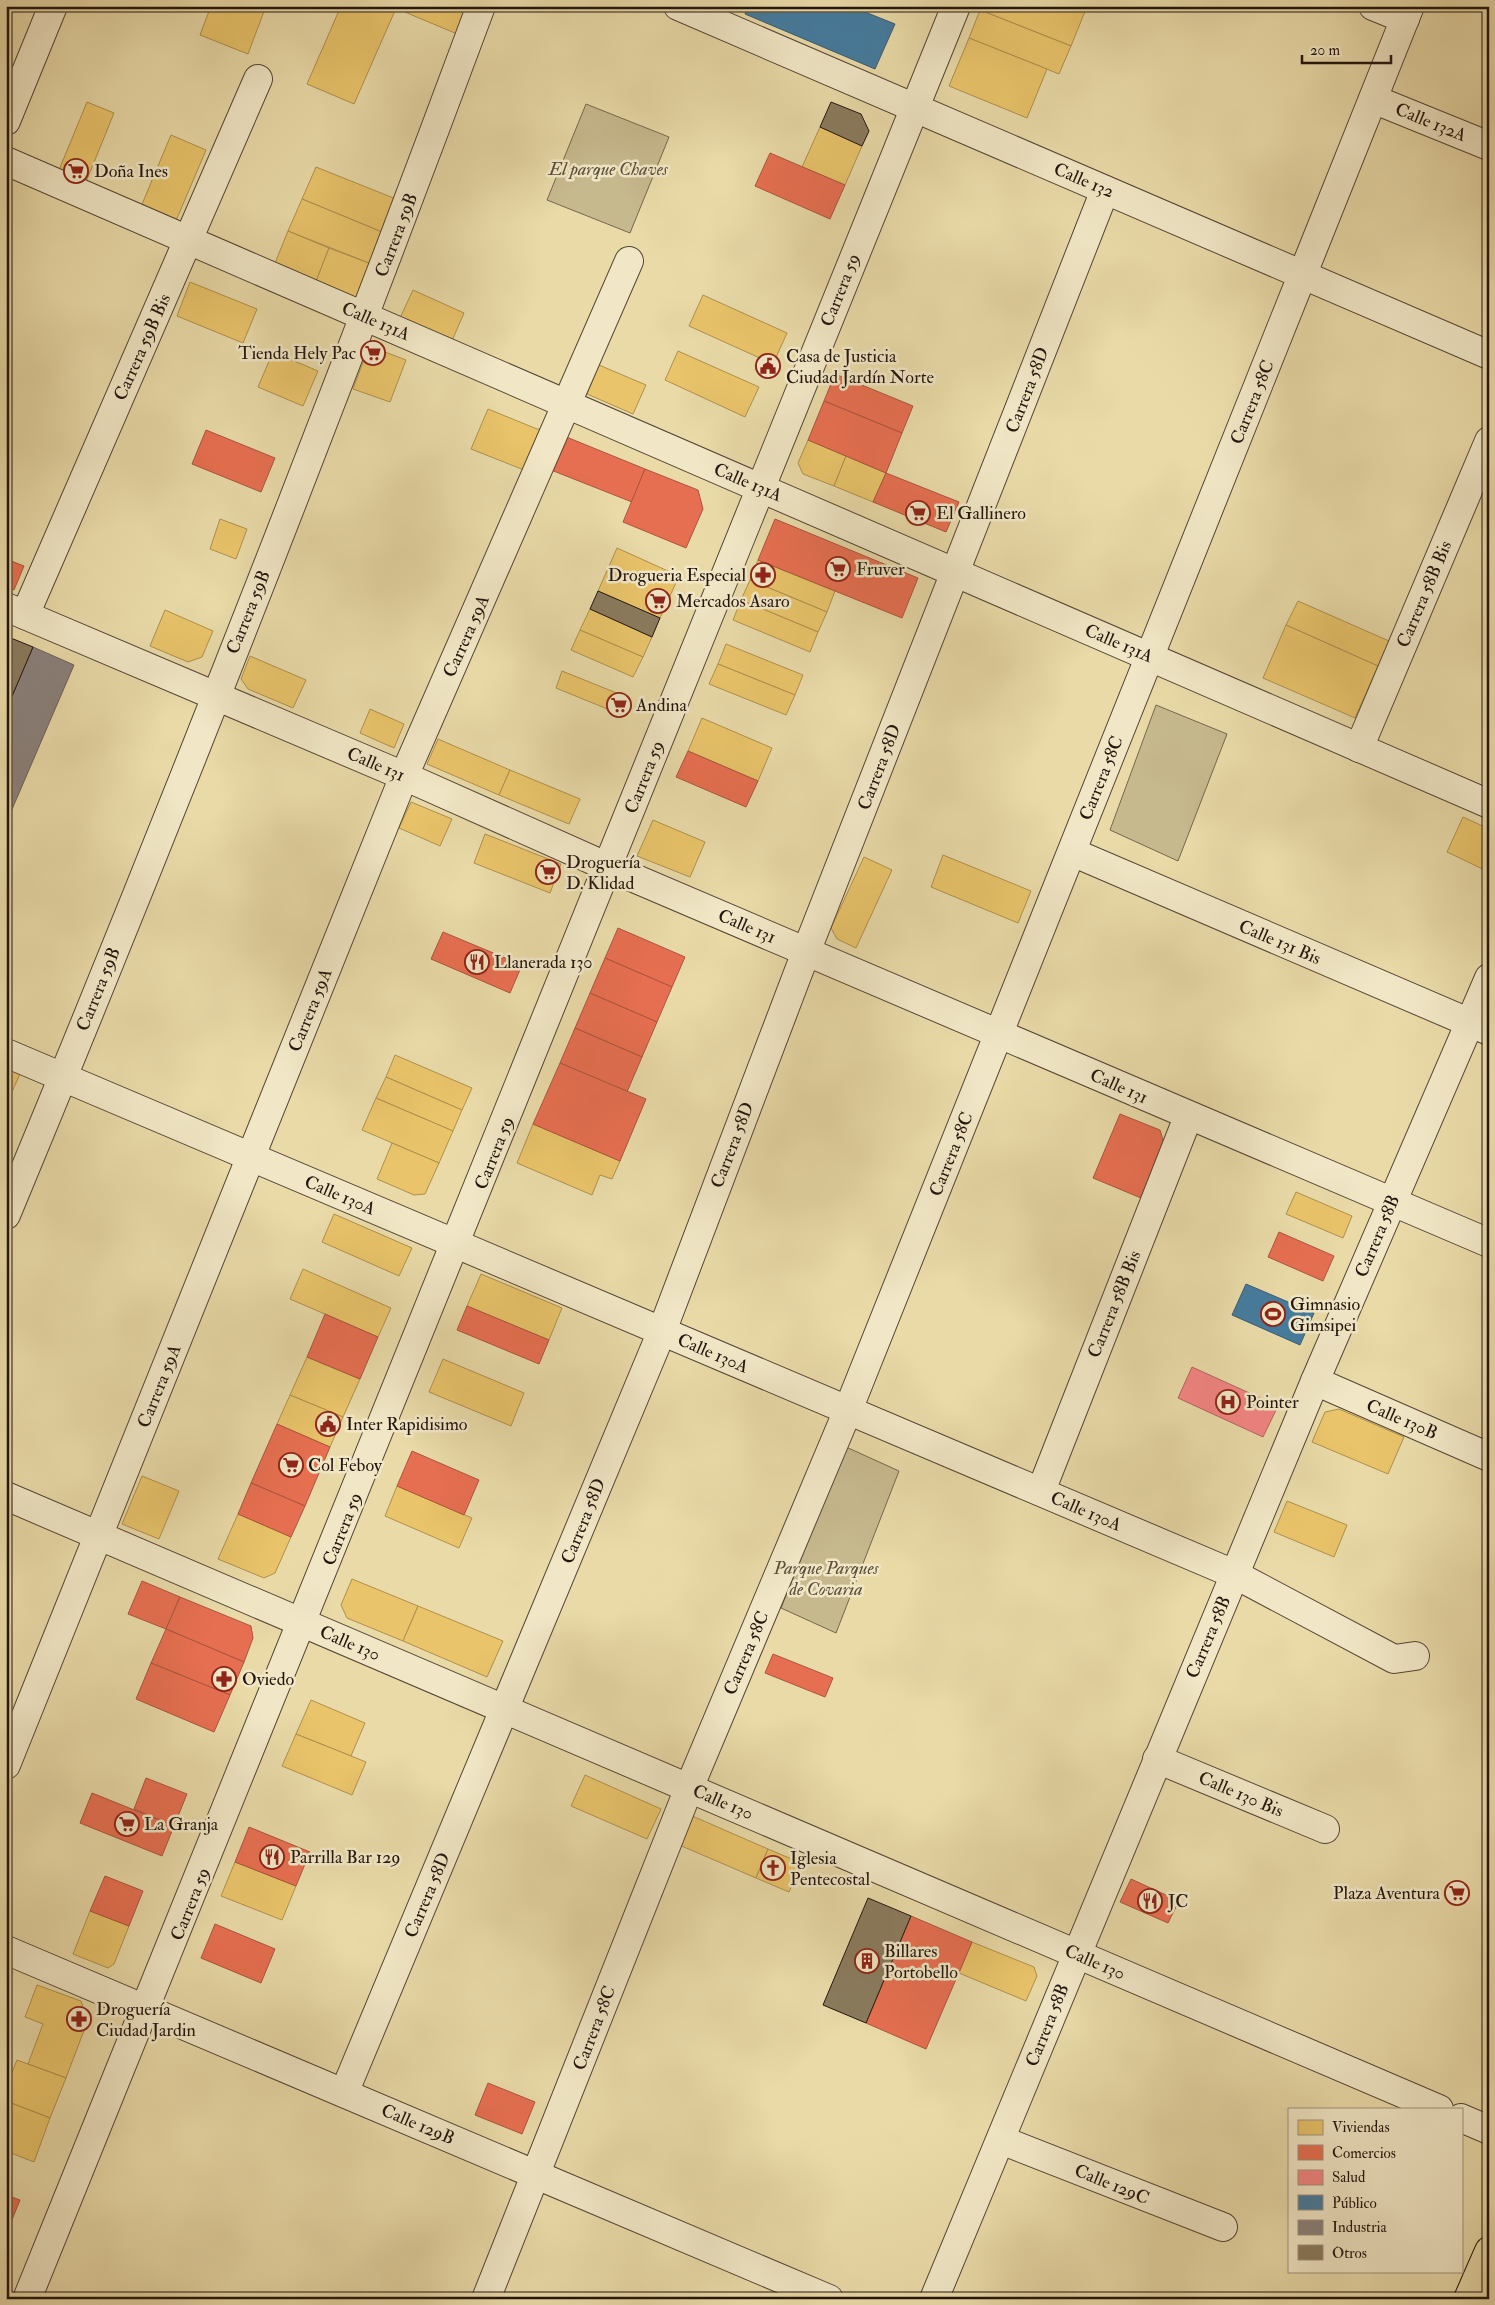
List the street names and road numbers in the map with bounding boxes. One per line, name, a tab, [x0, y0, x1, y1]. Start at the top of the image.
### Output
street label: Calle 132A	[1392, 98, 1470, 147]
street label: Calle 132	[1050, 157, 1117, 203]
street label: Carrera 59B	[370, 190, 423, 280]
street label: Carrera 59	[815, 250, 865, 330]
street label: Carrera 59B Bis	[109, 290, 176, 404]
street label: Calle 131A	[338, 297, 414, 346]
street label: Carrera 58D	[1001, 344, 1054, 436]
street label: Carrera 58C	[1225, 357, 1280, 448]
street label: Calle 131A	[710, 458, 786, 507]
street label: Carrera 58B Bis	[1392, 537, 1457, 651]
street label: Carrera 59B	[221, 567, 276, 657]
street label: Carrera 59A	[438, 591, 495, 681]
street label: Calle 131A	[1081, 619, 1157, 668]
street label: Carrera 58D	[853, 721, 906, 813]
street label: Carrera 58C	[1074, 733, 1129, 824]
street label: Carrera 59	[619, 737, 669, 817]
street label: Calle 131	[343, 742, 408, 787]
street label: Calle 131	[714, 904, 779, 949]
street label: Calle 131 Bis	[1235, 915, 1324, 970]
street label: Carrera 59B	[71, 944, 126, 1034]
street label: Carrera 59A	[283, 965, 338, 1055]
street label: Calle 131	[1086, 1064, 1151, 1109]
street label: Carrera 58D	[706, 1099, 759, 1191]
street label: Carrera 58C	[924, 1109, 979, 1200]
street label: Carrera 59	[469, 1113, 519, 1193]
street label: Calle 130A	[301, 1170, 379, 1221]
street label: Carrera 58B	[1350, 1191, 1405, 1281]
street label: Carrera 58B Bis	[1082, 1247, 1146, 1361]
street label: Calle 130A	[674, 1328, 752, 1379]
street label: Carrera 59A	[132, 1341, 187, 1431]
street label: Calle 130B	[1363, 1394, 1441, 1445]
street label: Carrera 58D	[556, 1475, 611, 1567]
street label: Calle 130A	[1047, 1486, 1125, 1537]
street label: Carrera 59	[317, 1489, 367, 1569]
street label: Carrera 58B	[1181, 1592, 1236, 1682]
street label: Carrera 58C	[719, 1608, 774, 1699]
street label: Calle 130	[316, 1620, 384, 1666]
street label: Calle 130 Bis	[1195, 1766, 1287, 1823]
street label: Calle 130	[689, 1779, 757, 1825]
street label: Carrera 58D	[399, 1849, 456, 1941]
street label: Carrera 59	[165, 1864, 215, 1944]
street label: Calle 130	[1061, 1939, 1129, 1985]
street label: Carrera 58B	[1020, 1980, 1075, 2070]
street label: Carrera 58C	[568, 1983, 621, 2074]
street label: Calle 129B	[378, 2099, 458, 2150]
street label: Calle 129C	[1071, 2159, 1153, 2210]

